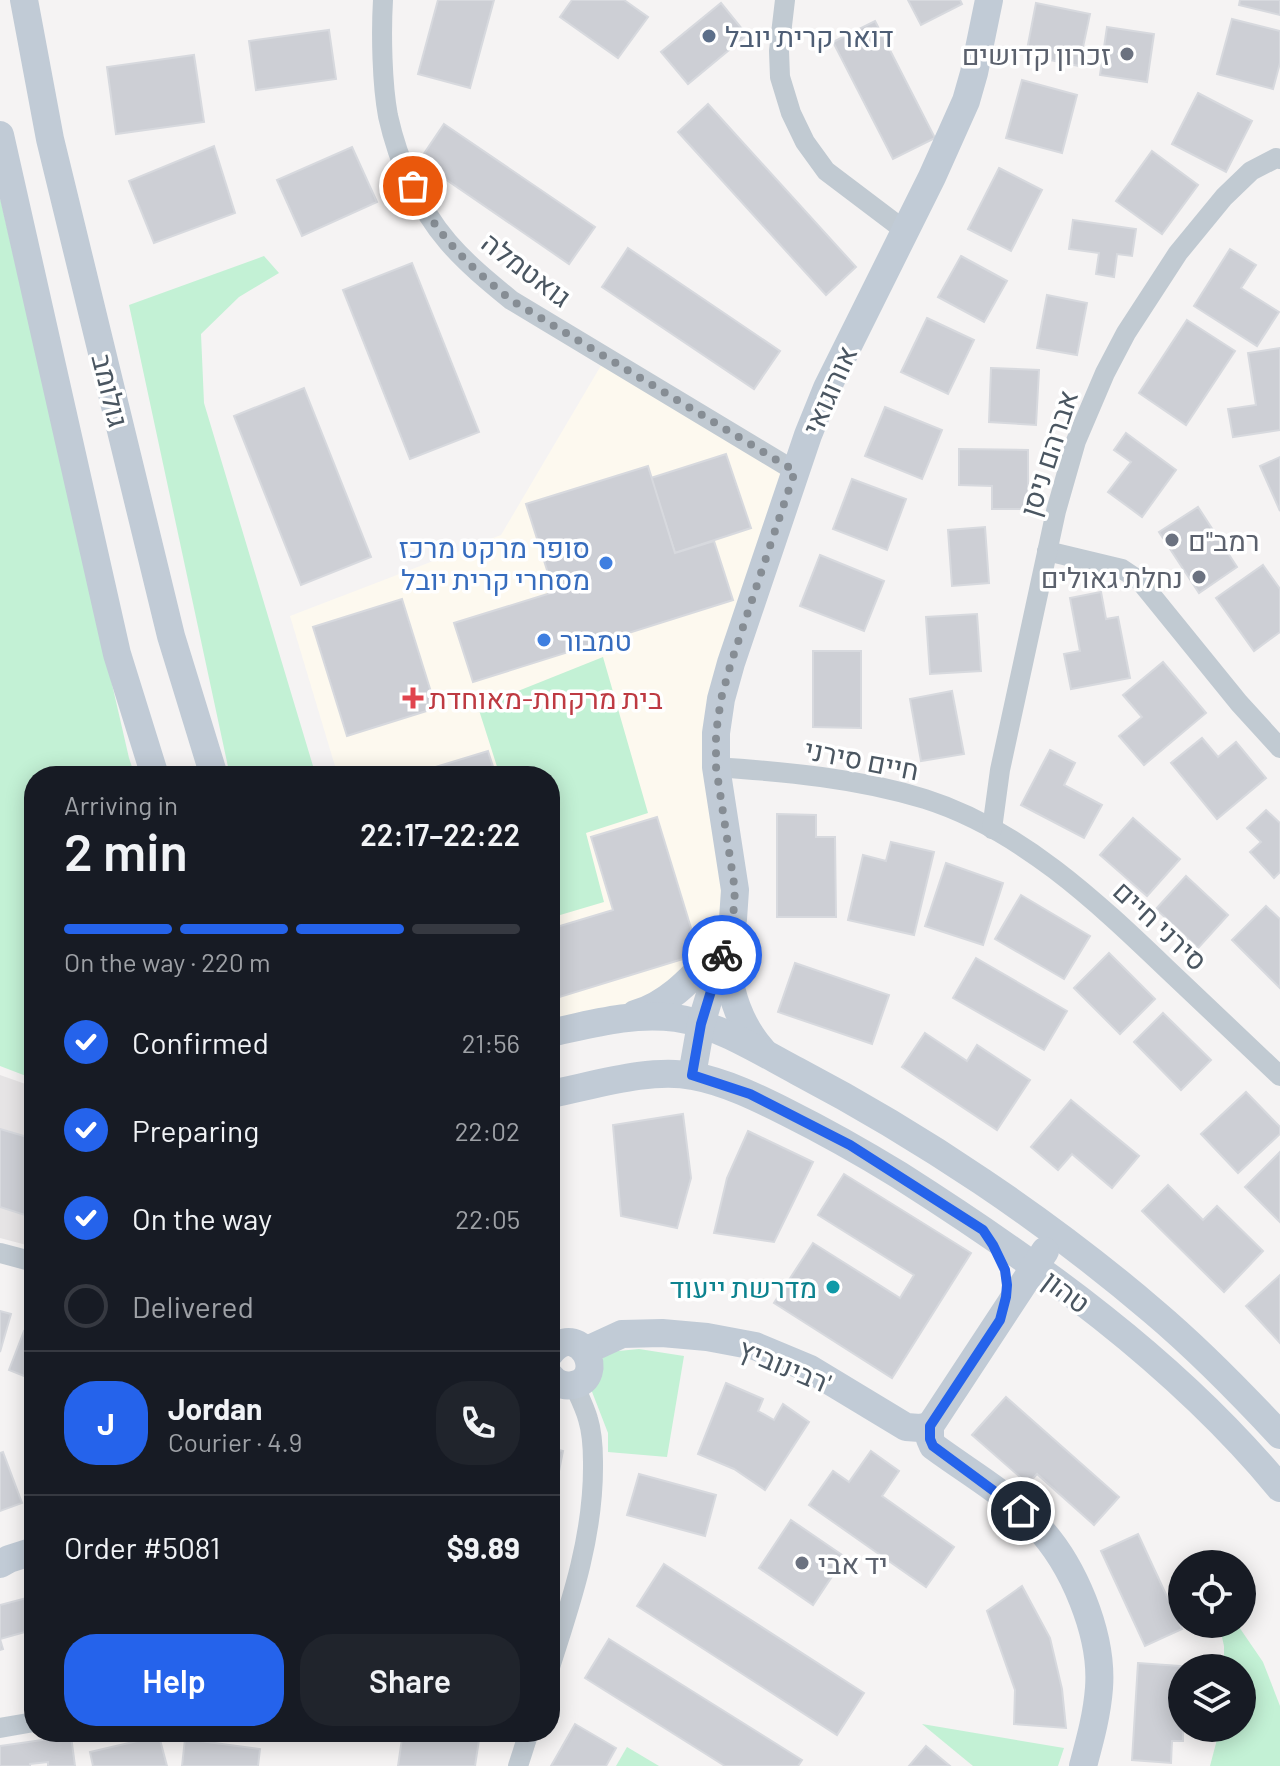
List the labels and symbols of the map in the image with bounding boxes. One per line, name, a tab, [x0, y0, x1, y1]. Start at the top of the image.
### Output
place label: דואר קרית יובל	[725, 19, 894, 53]
marker: דואר קרית יובל	[700, 27, 718, 45]
place label: זכרון קדושים	[962, 37, 1111, 71]
marker: זכרון קדושים	[1118, 45, 1136, 63]
pin	[379, 152, 447, 220]
street label: גואטמלה	[476, 224, 578, 314]
street label: אורוגואי	[794, 340, 864, 440]
street label: גולומב	[86, 350, 136, 430]
street label: אברהם ניסן	[1012, 386, 1084, 520]
place label: רמב"ם	[1188, 523, 1259, 557]
place label: סופר מרקט מרכז מסחרי קרית יובל	[399, 530, 590, 596]
marker: רמב"ם	[1163, 531, 1181, 549]
marker: סופר מרקט מרכז מסחרי קרית יובל	[597, 554, 615, 572]
place label: נחלת גאולים	[1041, 560, 1183, 594]
marker: נחלת גאולים	[1190, 568, 1208, 586]
place label: טמבור	[560, 623, 632, 657]
marker: טמבור	[535, 631, 553, 649]
place label: בית מרקחת-מאוחדת	[429, 681, 663, 715]
marker: בית מרקחת-מאוחדת	[404, 689, 422, 707]
street label: חיים סירני	[802, 731, 922, 787]
street label: סירני חיים	[1107, 873, 1215, 977]
courier	[682, 915, 762, 995]
street label: טהון	[1037, 1262, 1097, 1320]
place label: מדרשת ייעוד	[670, 1270, 817, 1304]
marker: מדרשת ייעוד	[824, 1278, 842, 1296]
street label: רבינוביץ'	[734, 1330, 836, 1400]
pin	[987, 1477, 1055, 1545]
place label: יד אבי	[818, 1546, 888, 1580]
marker: יד אבי	[793, 1554, 811, 1572]

